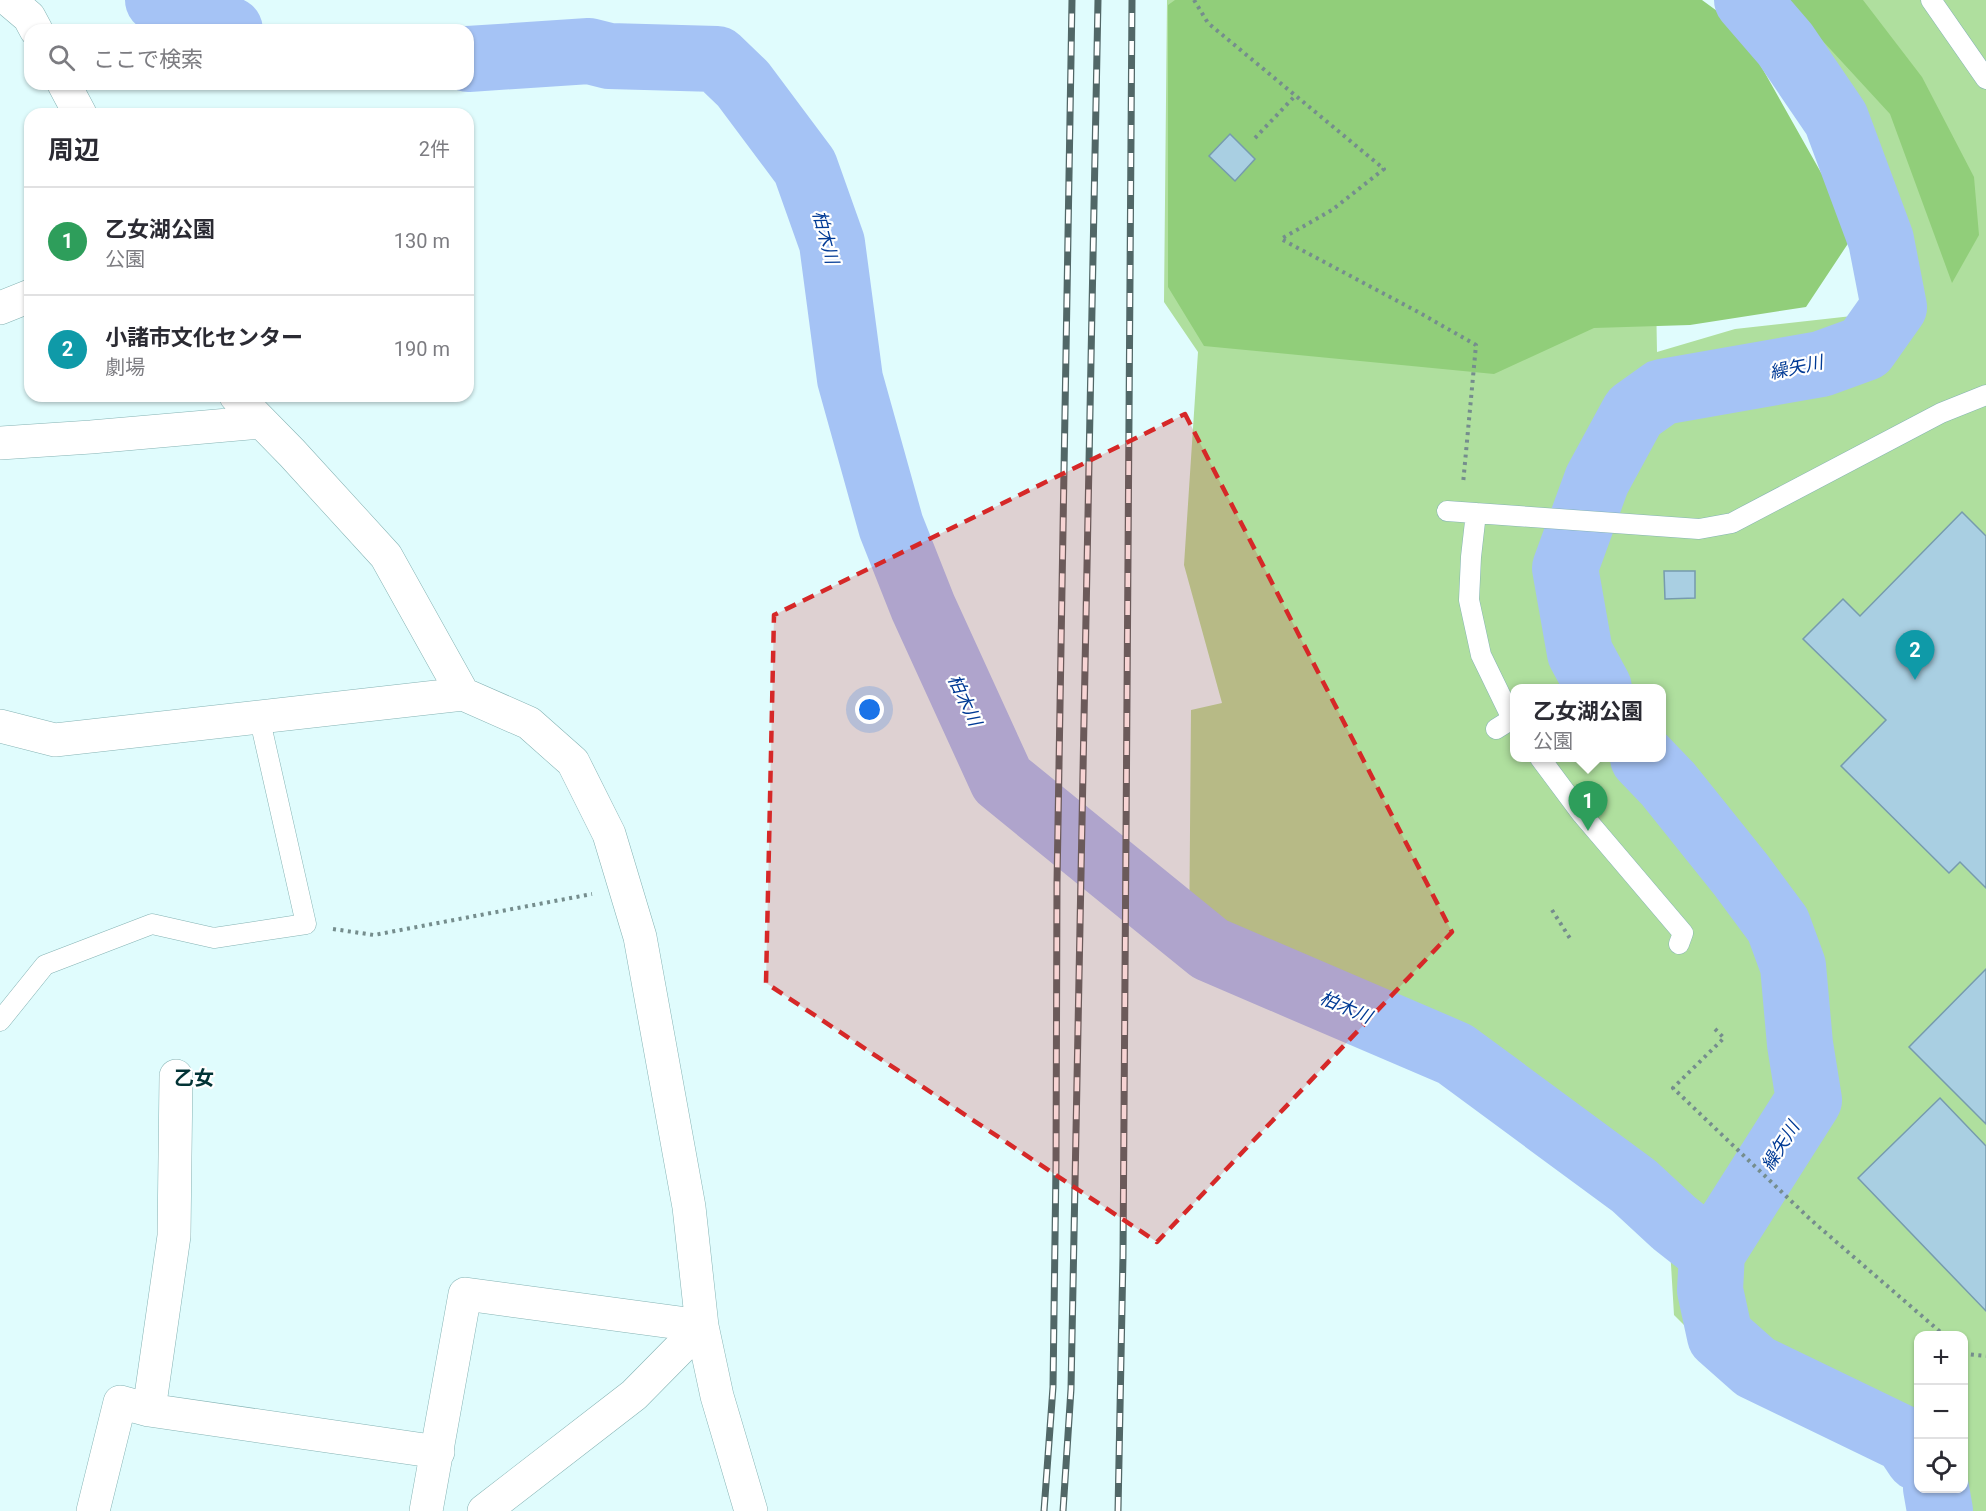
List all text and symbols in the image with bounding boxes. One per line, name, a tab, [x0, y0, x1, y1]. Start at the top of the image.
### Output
search box	[24, 24, 474, 90]
icon: search	[45, 41, 78, 74]
text: ここで検索	[93, 47, 203, 72]
text: 周辺	[48, 135, 100, 165]
text: 2件	[419, 137, 450, 161]
water label: 柏木川	[809, 208, 844, 268]
text: 乙女湖公園	[105, 217, 215, 242]
text: 1	[62, 229, 73, 253]
text: 130 m	[394, 229, 450, 253]
text: 公園	[105, 247, 145, 271]
text: 小諸市文化センター	[105, 325, 303, 350]
text: 2	[62, 337, 73, 361]
text: 190 m	[394, 337, 450, 361]
water label: 繰矢川	[1767, 351, 1827, 383]
text: 劇場	[105, 355, 145, 379]
pin: 2	[1896, 630, 1934, 680]
water label: 柏木川	[944, 671, 987, 731]
popup	[1510, 684, 1666, 762]
your location	[855, 695, 884, 724]
text: 乙女湖公園	[1533, 699, 1643, 724]
text: 公園	[1533, 729, 1573, 753]
pin: 1	[1568, 782, 1608, 831]
water label: 柏木川	[1317, 987, 1377, 1028]
district label: 乙女	[174, 1066, 214, 1090]
water label: 繰矢川	[1757, 1116, 1804, 1174]
map controls	[1914, 1331, 1968, 1493]
button: +	[1914, 1331, 1968, 1385]
button: −	[1914, 1385, 1968, 1439]
button: locate	[1914, 1439, 1968, 1493]

